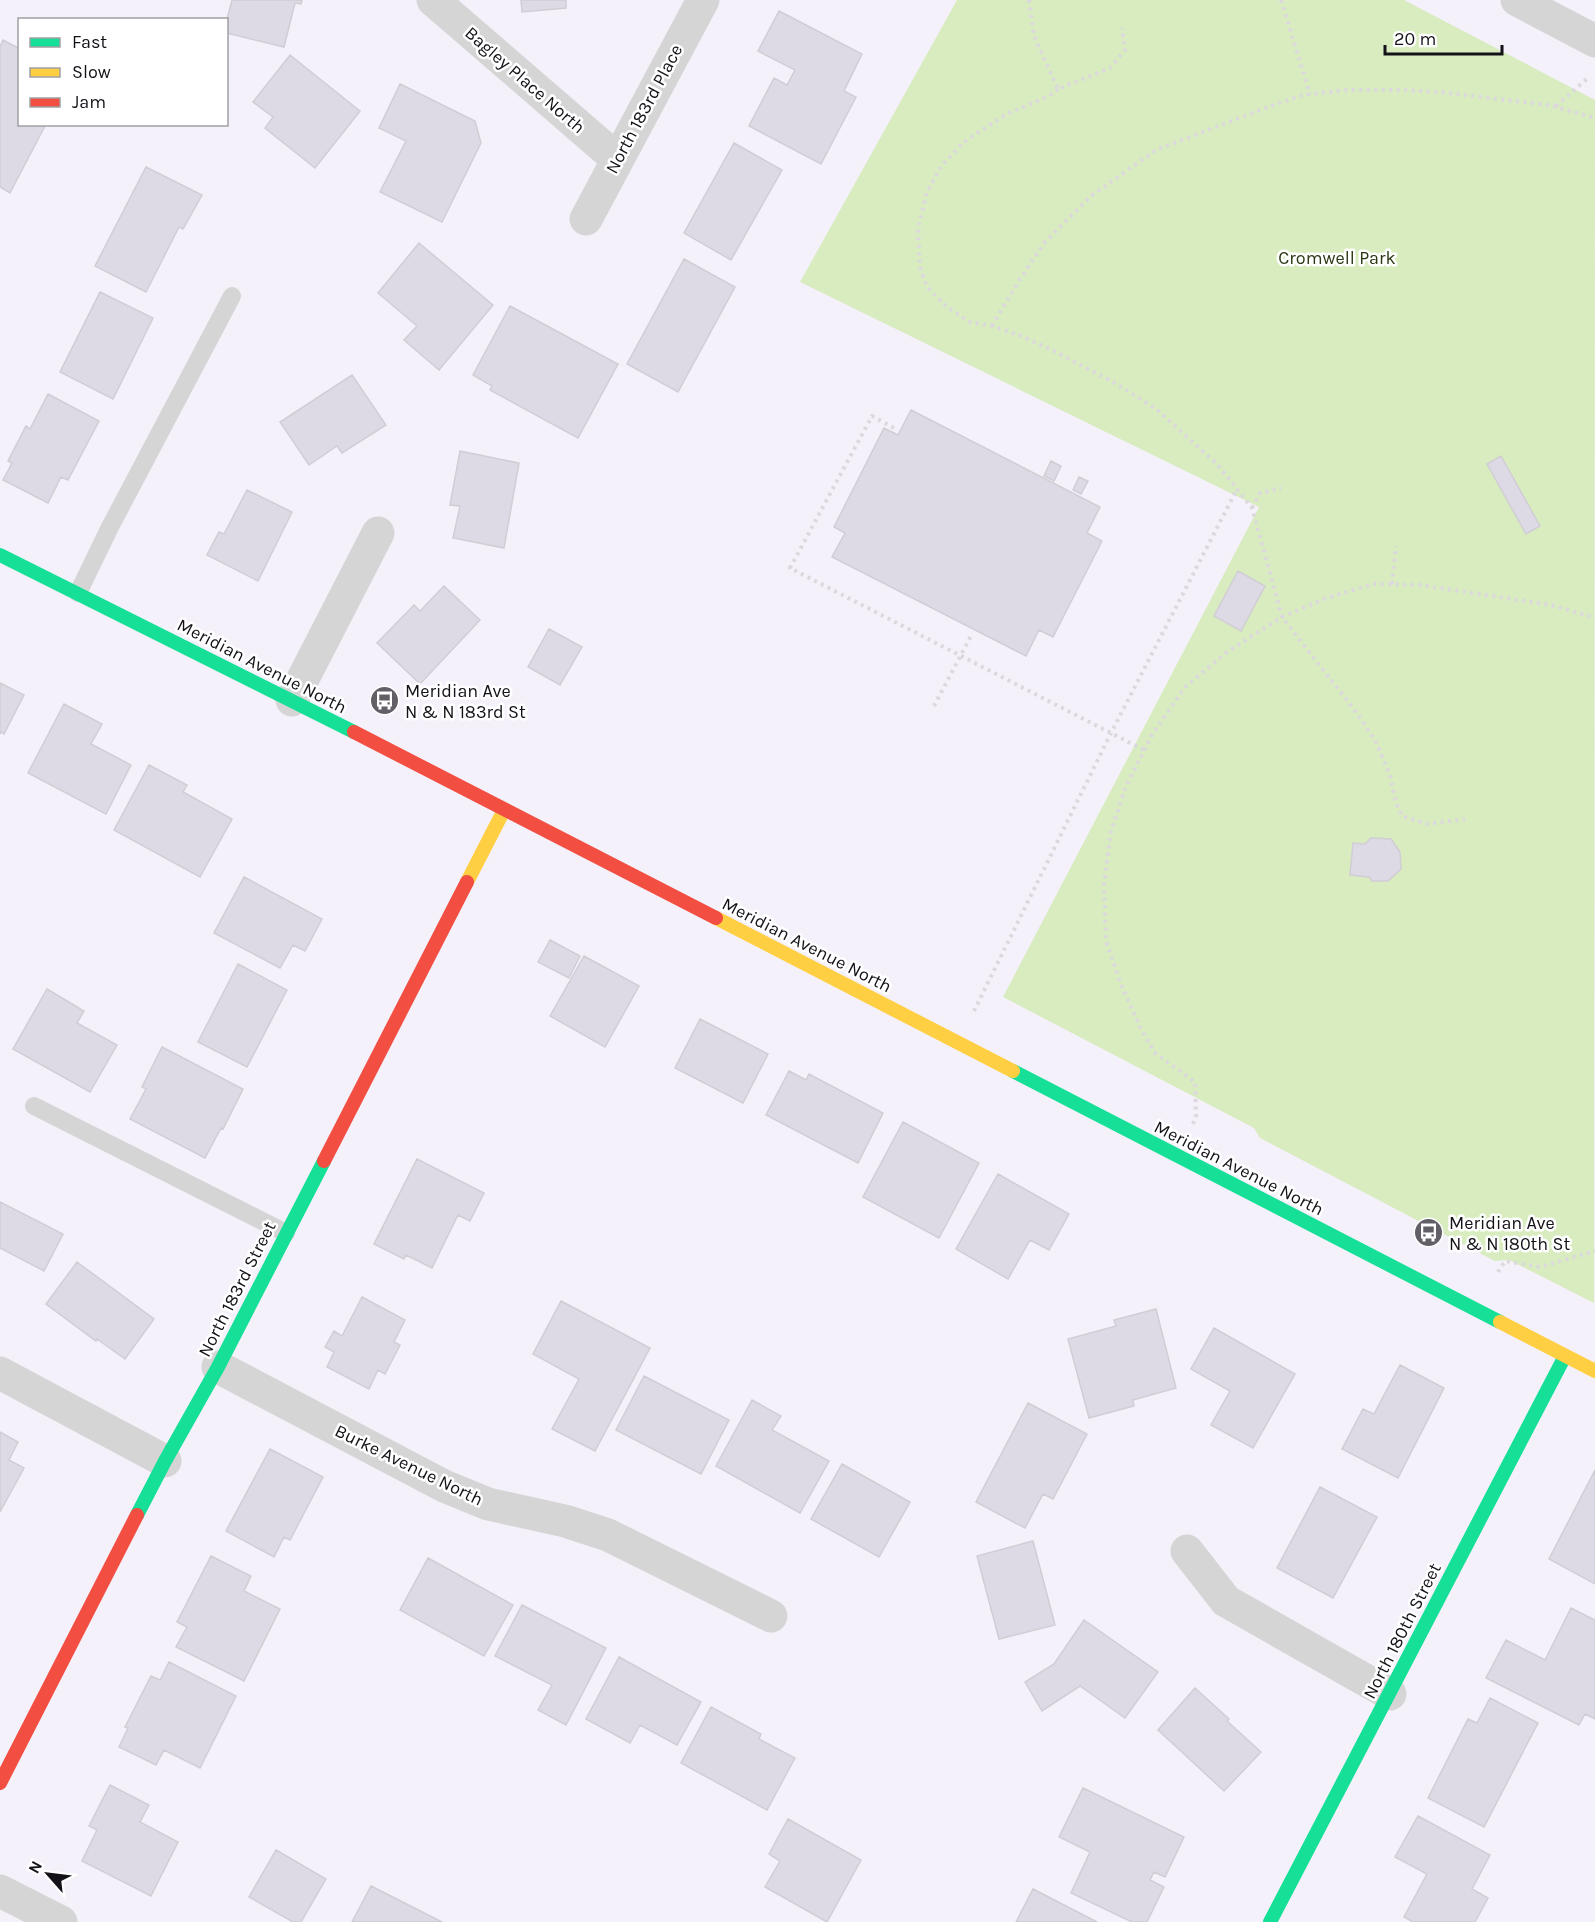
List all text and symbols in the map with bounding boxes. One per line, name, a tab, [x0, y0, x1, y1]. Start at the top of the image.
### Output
legend	[18, 18, 228, 126]
scale bar	[1385, 18, 1502, 56]
street label: Bagley Place North	[460, 22, 590, 138]
text: 20 m	[1394, 28, 1436, 50]
text: Fast	[72, 31, 107, 53]
street label: North 183rd Place	[601, 41, 687, 177]
text: Slow	[72, 61, 111, 83]
text: Jam	[72, 91, 106, 113]
park label: Cromwell Park	[1278, 247, 1396, 269]
street label: Meridian Avenue North	[174, 614, 350, 718]
place label: Meridian Ave N & N 183rd St	[405, 680, 526, 723]
bus stop icon: Meridian Ave N & N 183rd St	[368, 685, 400, 717]
street label: Meridian Avenue North	[719, 893, 895, 997]
street label: Meridian Avenue North	[1151, 1116, 1327, 1220]
place label: Meridian Ave N & N 180th St	[1449, 1212, 1570, 1255]
street label: North 183rd Street	[193, 1217, 281, 1360]
bus stop icon: Meridian Ave N & N 180th St	[1412, 1217, 1444, 1249]
street label: Burke Avenue North	[331, 1420, 487, 1510]
street label: North 180th Street	[1358, 1559, 1446, 1703]
north arrow	[18, 1844, 78, 1904]
text: N	[24, 1858, 46, 1877]

